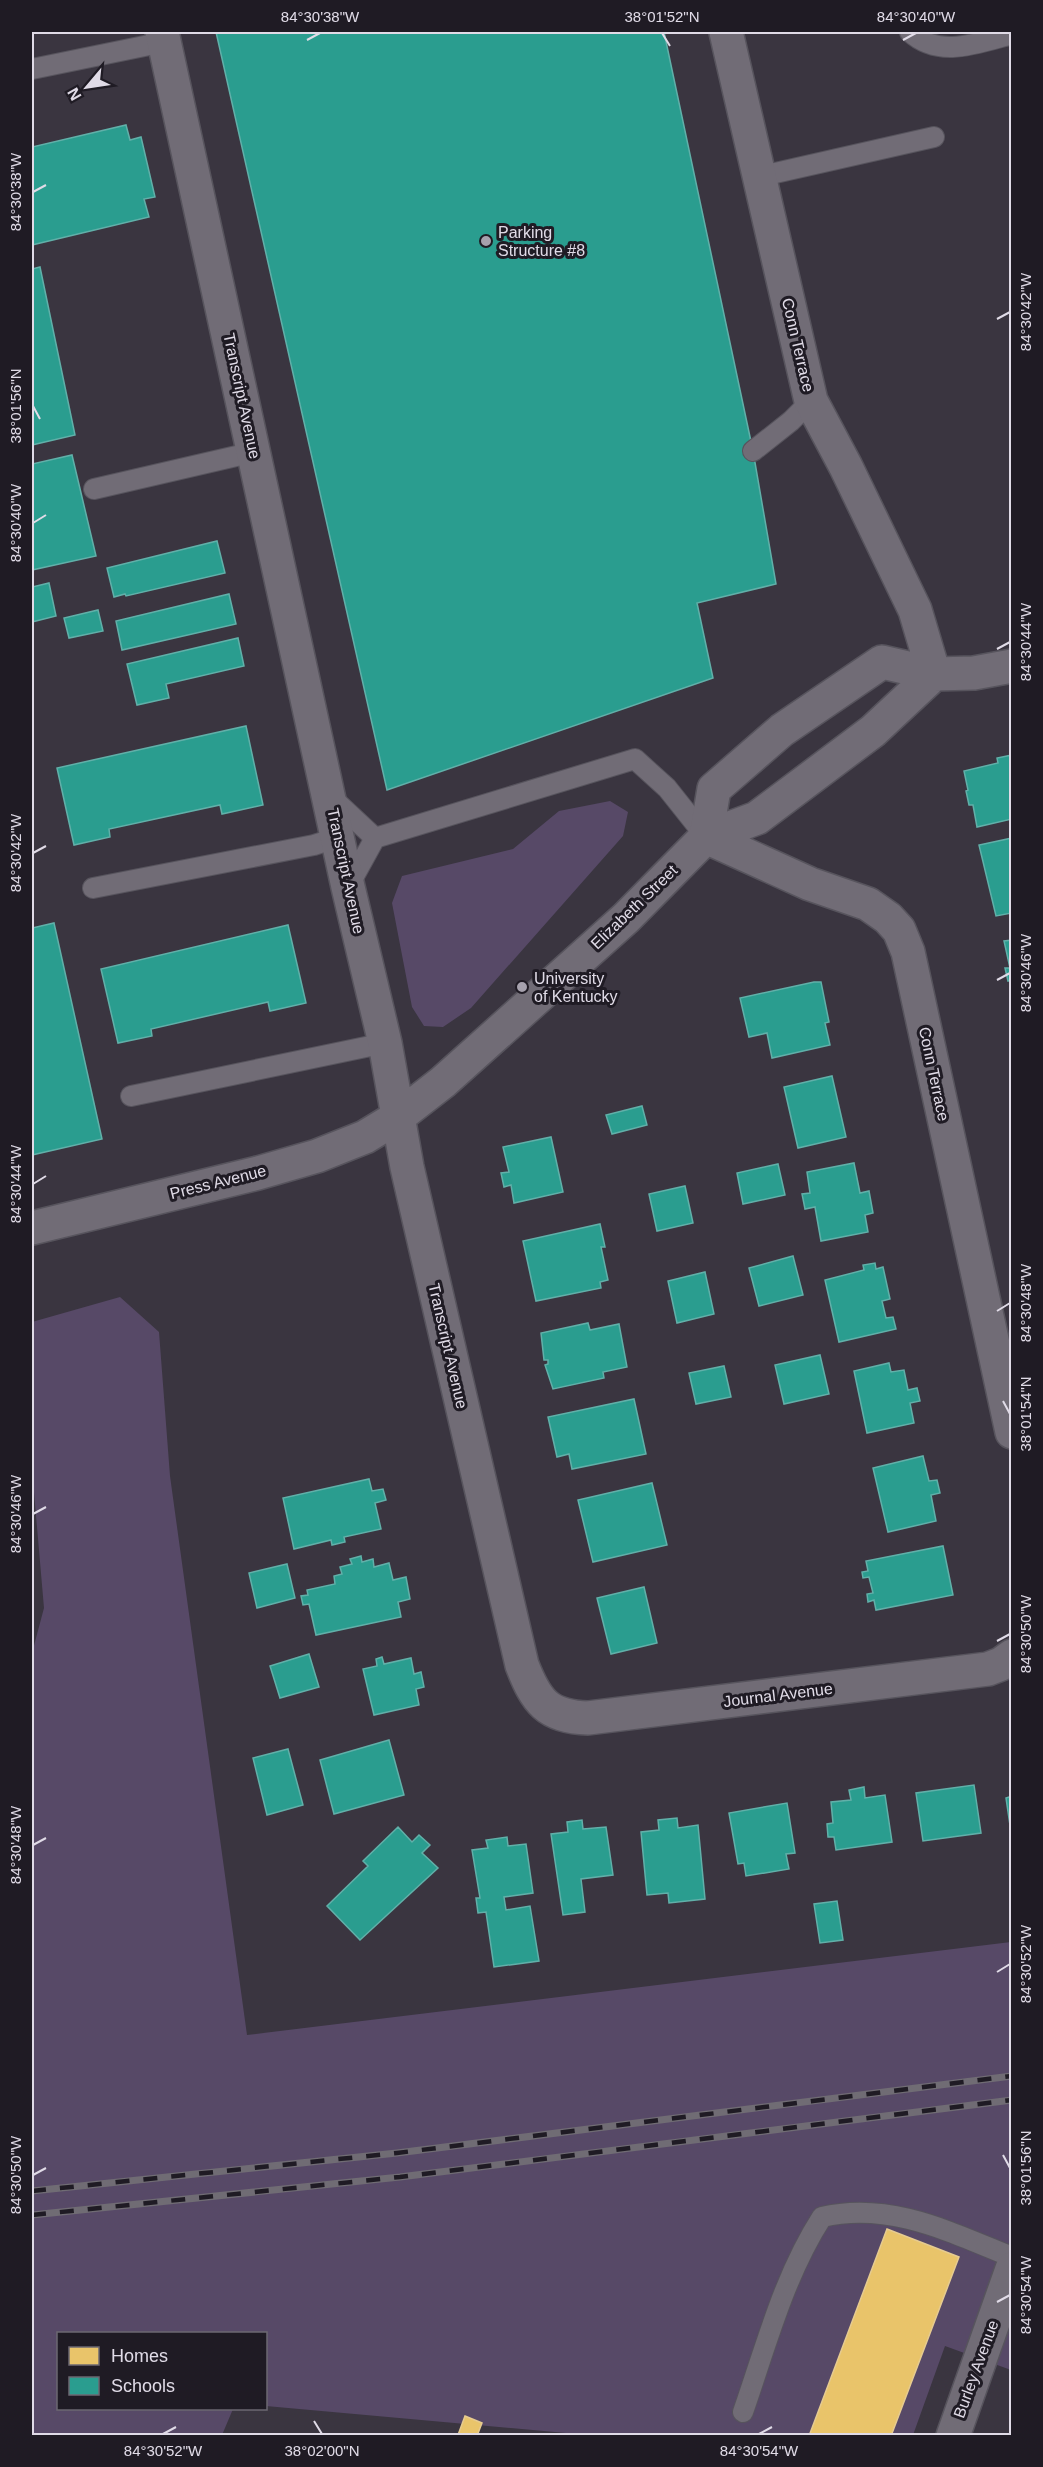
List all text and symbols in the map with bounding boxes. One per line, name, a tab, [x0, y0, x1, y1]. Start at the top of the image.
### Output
text: 84°30'38"W	[281, 8, 360, 25]
text: 38°01'52"N	[624, 8, 700, 25]
text: 84°30'40"W	[877, 8, 956, 25]
north arrow	[57, 57, 117, 117]
text: N	[64, 85, 85, 103]
text: 84°30'38"W	[7, 152, 24, 231]
place label: Parking Structure #8	[498, 224, 585, 259]
marker: Parking Structure #8	[479, 234, 493, 248]
text: 84°30'42"W	[1017, 272, 1034, 351]
street label: Conn Terrace	[779, 296, 817, 394]
street label: Transcript Avenue	[220, 332, 264, 460]
text: 38°01'56"N	[7, 368, 24, 444]
text: 84°30'40"W	[7, 483, 24, 562]
text: 84°30'44"W	[1017, 602, 1034, 681]
street label: Transcript Avenue	[324, 807, 368, 935]
text: 84°30'42"W	[7, 813, 24, 892]
street label: Elizabeth Street	[587, 861, 681, 952]
text: 84°30'46"W	[1017, 933, 1034, 1012]
place label: University of Kentucky	[534, 970, 618, 1005]
marker: University of Kentucky	[515, 980, 529, 994]
street label: Conn Terrace	[916, 1025, 952, 1123]
text: 84°30'44"W	[7, 1144, 24, 1223]
street label: Press Avenue	[168, 1162, 268, 1202]
text: 84°30'48"W	[1017, 1263, 1034, 1342]
street label: Transcript Avenue	[425, 1282, 471, 1410]
text: 38°01'54"N	[1017, 1376, 1034, 1452]
text: 84°30'46"W	[7, 1474, 24, 1553]
text: 84°30'50"W	[1017, 1594, 1034, 1673]
street label: Journal Avenue	[722, 1680, 834, 1710]
text: 84°30'48"W	[7, 1805, 24, 1884]
text: 84°30'52"W	[1017, 1924, 1034, 2003]
text: 38°01'56"N	[1017, 2130, 1034, 2206]
text: 84°30'50"W	[7, 2135, 24, 2214]
text: 84°30'54"W	[1017, 2255, 1034, 2334]
street label: Burley Avenue	[950, 2318, 1002, 2420]
legend	[57, 2332, 267, 2410]
text: Homes	[111, 2346, 168, 2366]
text: Schools	[111, 2376, 175, 2396]
text: 84°30'52"W	[124, 2442, 203, 2459]
text: 38°02'00"N	[284, 2442, 360, 2459]
text: 84°30'54"W	[720, 2442, 799, 2459]

